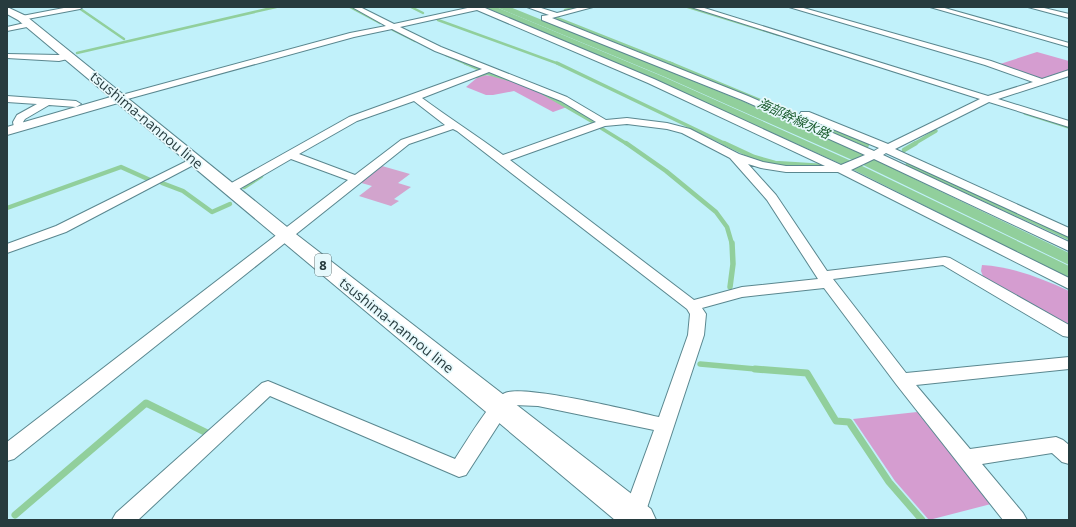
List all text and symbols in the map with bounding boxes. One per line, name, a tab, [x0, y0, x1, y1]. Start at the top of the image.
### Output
street label: tsushima-nannou line	[87, 67, 208, 173]
water label: 海部幹線水路	[755, 93, 834, 143]
road number: 8	[315, 254, 331, 276]
street label: tsushima-nannou line	[336, 273, 458, 377]

